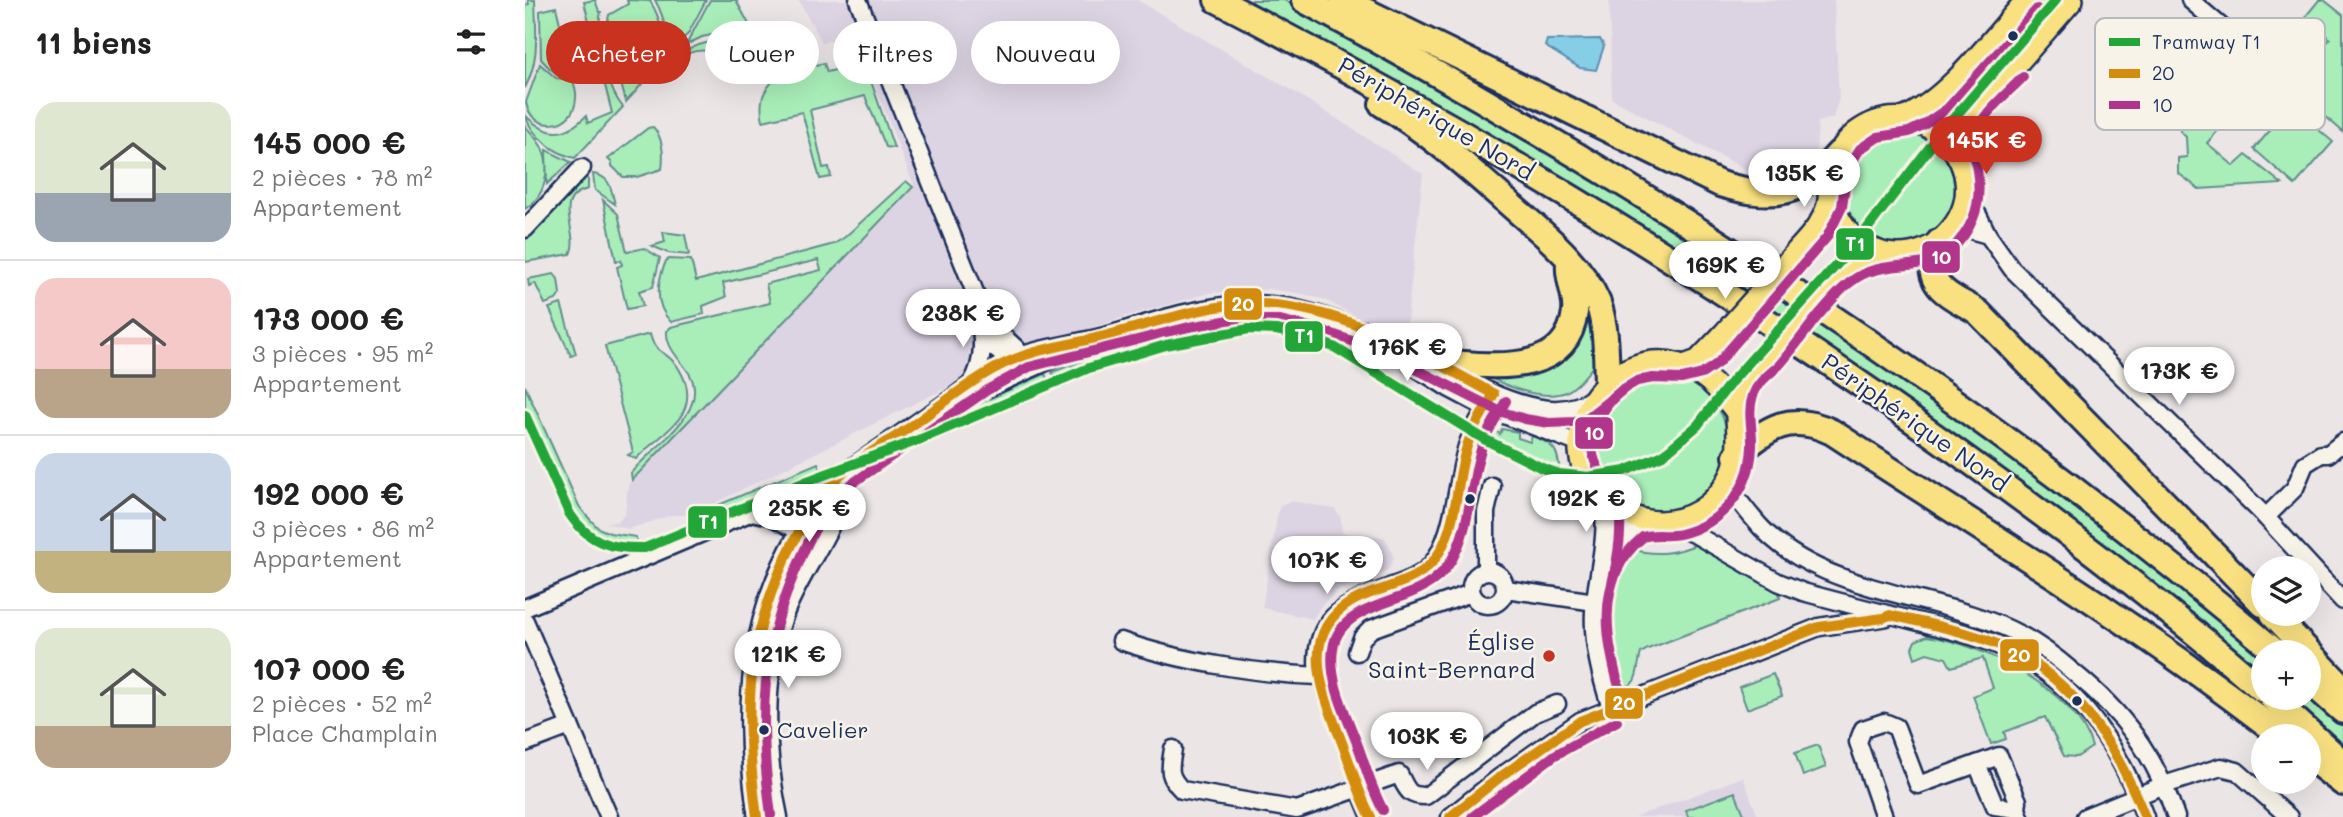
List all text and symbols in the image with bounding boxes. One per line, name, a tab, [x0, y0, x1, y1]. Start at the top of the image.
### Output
legend	[2095, 18, 2325, 130]
chip: Acheter	[546, 21, 691, 84]
chip: Louer	[705, 21, 819, 84]
chip: Filtres	[833, 21, 957, 84]
chip: Nouveau	[971, 21, 1120, 84]
text: 11 biens	[35, 22, 152, 62]
icon: filters	[452, 23, 490, 61]
unlabelled marker	[2006, 29, 2020, 43]
text: Tramway T1	[2152, 29, 2261, 54]
street label: Périphérique Nord	[1333, 49, 1541, 187]
text: 20	[2152, 60, 2175, 85]
text: 10	[2152, 92, 2172, 117]
pin: 145K €	[1929, 116, 2043, 176]
text: 145 000 €	[252, 122, 406, 162]
text: 145K €	[1946, 124, 2026, 154]
icon: home	[91, 130, 175, 214]
pin: 135K €	[1747, 150, 1861, 209]
text: 135K €	[1764, 157, 1844, 187]
text: 2 pièces · 78 m²	[252, 162, 432, 192]
text: Appartement	[252, 192, 402, 222]
line badge: T1	[1835, 227, 1875, 261]
text: T1	[1845, 231, 1865, 256]
line badge: 10	[1921, 240, 1961, 274]
pin: 169K €	[1668, 242, 1782, 301]
text: 10	[1931, 244, 1951, 269]
text: 169K €	[1685, 249, 1765, 279]
line badge: 20	[1223, 287, 1263, 321]
pin: 238K €	[906, 290, 1020, 349]
text: 20	[1232, 291, 1254, 316]
text: 238K €	[922, 297, 1004, 327]
text: 173 000 €	[252, 298, 404, 338]
icon: home	[91, 306, 175, 390]
line badge: T1	[1284, 320, 1324, 353]
text: T1	[1294, 323, 1314, 348]
pin: 176K €	[1350, 324, 1464, 383]
text: 176K €	[1368, 331, 1446, 361]
text: 3 pièces · 95 m²	[252, 338, 433, 368]
street label: Périphérique Nord	[1816, 345, 2016, 498]
pin: 173K €	[2122, 348, 2236, 407]
text: 173K €	[2140, 355, 2218, 385]
text: Appartement	[252, 368, 402, 398]
line badge: 10	[1574, 416, 1614, 450]
text: 10	[1584, 420, 1604, 445]
text: 192 000 €	[252, 473, 404, 513]
pin: 192K €	[1529, 475, 1643, 534]
icon: home	[91, 481, 175, 565]
text: 192K €	[1547, 482, 1625, 512]
pin: 235K €	[752, 484, 866, 544]
text: 235K €	[768, 492, 850, 522]
unlabelled marker	[1463, 492, 1477, 506]
line badge: T1	[687, 505, 728, 539]
text: T1	[698, 509, 718, 534]
text: 3 pièces · 86 m²	[252, 513, 434, 543]
pin: 107K €	[1270, 536, 1384, 596]
text: Appartement	[252, 543, 402, 573]
text: 107K €	[1287, 544, 1367, 574]
map controls	[2251, 556, 2321, 794]
button: layers	[2251, 556, 2321, 626]
place label: Église Saint-Bernard	[1368, 625, 1535, 684]
pin: 121K €	[731, 630, 845, 690]
text: 121K €	[750, 638, 826, 668]
line badge: 20	[1999, 638, 2040, 672]
button: +	[2251, 640, 2321, 710]
text: 20	[2008, 642, 2030, 667]
text: 107 000 €	[252, 648, 405, 688]
marker: Église Saint-Bernard	[1541, 648, 1557, 664]
icon: home	[91, 656, 175, 740]
line badge: 20	[1604, 687, 1644, 720]
text: 2 pièces · 52 m²	[252, 688, 432, 718]
text: 20	[1613, 690, 1635, 715]
unlabelled marker	[2070, 694, 2084, 708]
pin: 103K €	[1370, 712, 1484, 772]
place label: Cavelier	[777, 715, 869, 744]
text: Place Champlain	[252, 718, 437, 748]
text: 103K €	[1387, 720, 1467, 750]
marker: Cavelier	[757, 723, 771, 737]
button: −	[2251, 724, 2321, 794]

